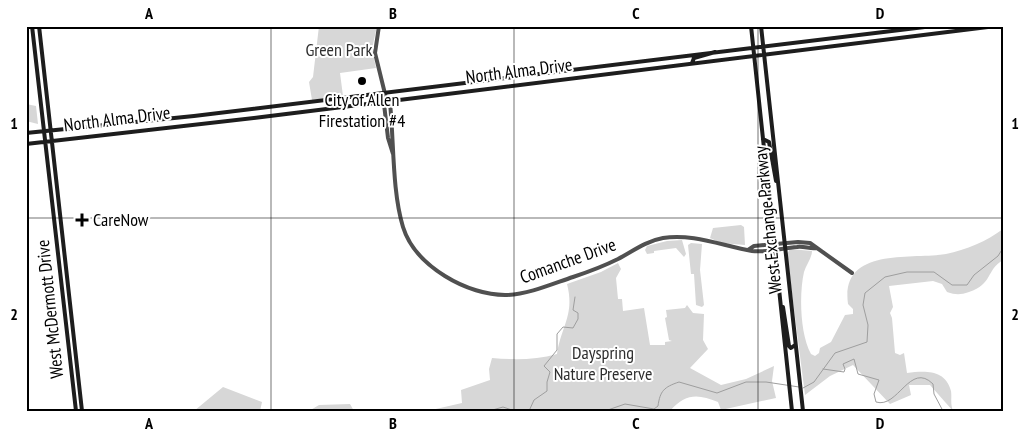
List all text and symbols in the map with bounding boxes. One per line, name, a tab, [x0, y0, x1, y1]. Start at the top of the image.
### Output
text: A	[144, 3, 154, 23]
text: B	[389, 3, 397, 23]
text: C	[632, 3, 640, 23]
text: D	[876, 3, 885, 23]
park label: Green Park	[306, 38, 373, 61]
street label: North Alma Drive	[464, 53, 574, 88]
marker: City of Allen Firestation #4	[356, 75, 368, 87]
place label: City of Allen Firestation #4	[319, 88, 405, 132]
street label: North Alma Drive	[62, 101, 172, 136]
text: 1	[10, 113, 18, 133]
text: 1	[1011, 113, 1019, 133]
street label: West Exchange Parkway	[748, 145, 787, 295]
place label: CareNow	[93, 208, 149, 231]
marker: CareNow	[75, 213, 89, 227]
street label: Comanche Drive	[517, 233, 619, 289]
street label: West McDermott Drive	[31, 239, 68, 380]
text: 2	[10, 304, 18, 324]
text: 2	[1011, 304, 1019, 324]
park label: Dayspring Nature Preserve	[554, 341, 652, 385]
text: A	[144, 413, 154, 433]
text: B	[389, 413, 397, 433]
text: C	[632, 413, 640, 433]
text: D	[876, 413, 885, 433]

